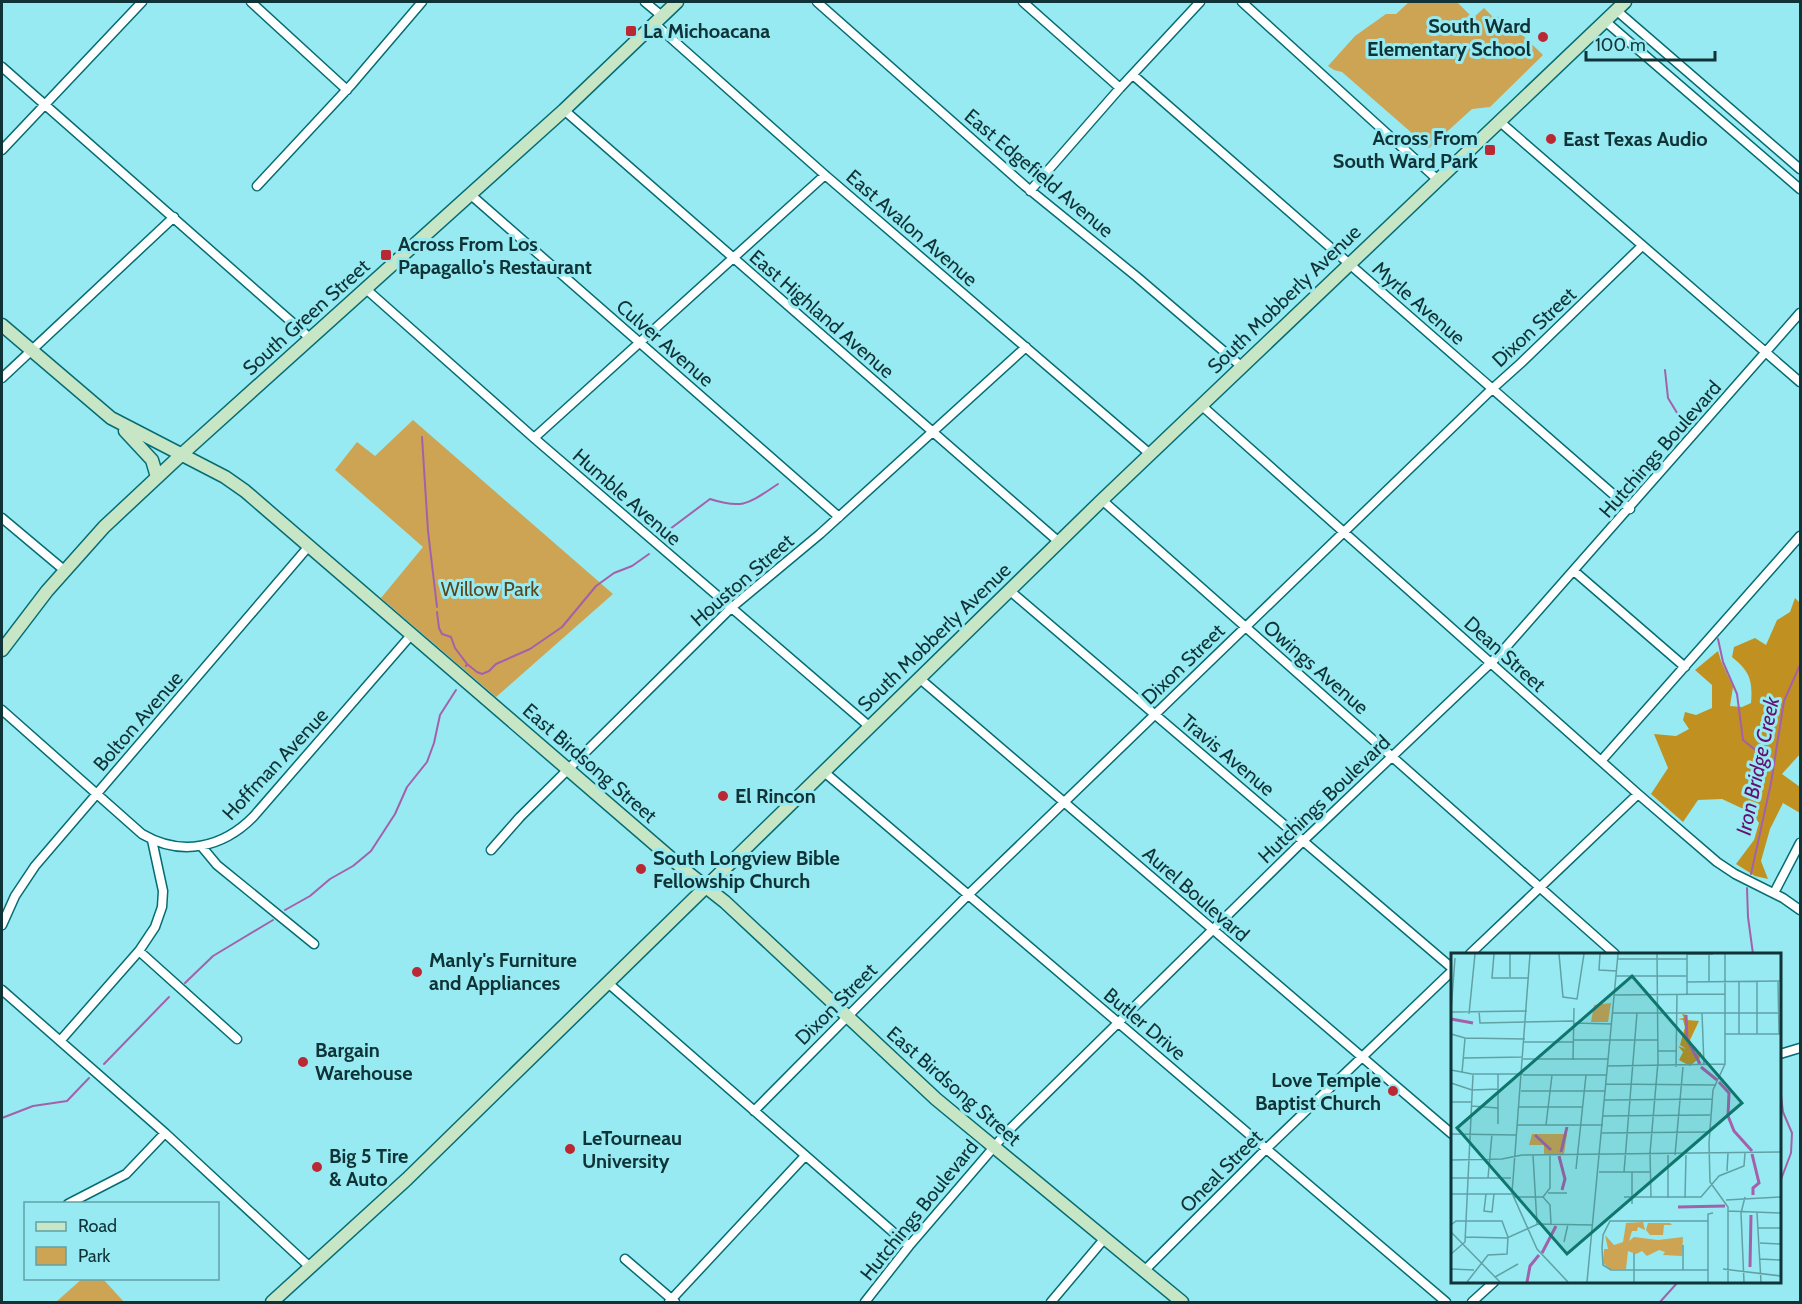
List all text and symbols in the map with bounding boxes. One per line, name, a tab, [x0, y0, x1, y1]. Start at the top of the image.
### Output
place label: South Ward Elementary School	[1367, 14, 1531, 61]
place label: La Michoacana	[643, 19, 770, 43]
marker: La Michoacana	[624, 24, 638, 38]
scale bar	[1586, 24, 1715, 62]
marker: South Ward Elementary School	[1536, 30, 1550, 44]
text: 100 m	[1595, 34, 1646, 56]
street label: East Edgefield Avenue	[960, 104, 1118, 242]
place label: Across From South Ward Park	[1333, 126, 1478, 173]
place label: East Texas Audio	[1563, 127, 1708, 151]
marker: East Texas Audio	[1544, 132, 1558, 146]
marker: Across From South Ward Park	[1483, 143, 1497, 157]
street label: East Avalon Avenue	[842, 165, 982, 291]
street label: South Mobberly Avenue	[1202, 220, 1366, 378]
place label: Across From Los Papagallo's Restaurant	[398, 232, 592, 279]
street label: East Highland Avenue	[745, 245, 899, 383]
marker: Across From Los Papagallo's Restaurant	[379, 248, 393, 262]
street label: South Green Street	[238, 254, 374, 380]
street label: Myrle Avenue	[1368, 256, 1470, 350]
street label: Dixon Street	[1487, 282, 1581, 372]
street label: Culver Avenue	[611, 294, 719, 392]
street label: Hutchings Boulevard	[1594, 376, 1726, 522]
street label: Humble Avenue	[568, 443, 686, 551]
street label: Houston Street	[686, 529, 798, 631]
street label: South Mobberly Avenue	[852, 558, 1016, 716]
park label: Willow Park	[441, 577, 539, 601]
street label: Dean Street	[1459, 611, 1551, 697]
street label: Owings Avenue	[1259, 615, 1373, 719]
street label: Dixon Street	[1137, 618, 1230, 709]
street label: Bolton Avenue	[88, 666, 188, 776]
water label: Iron Bridge Creek	[1731, 693, 1785, 837]
street label: East Birdsong Street	[518, 698, 662, 828]
street label: Hoffman Avenue	[217, 703, 333, 825]
street label: Travis Avenue	[1176, 709, 1280, 801]
street label: Hutchings Boulevard	[1253, 730, 1395, 868]
place label: El Rincon	[735, 784, 816, 808]
marker: El Rincon	[716, 789, 730, 803]
street label: Aurel Boulevard	[1138, 841, 1254, 947]
place label: South Longview Bible Fellowship Church	[653, 846, 840, 893]
marker: South Longview Bible Fellowship Church	[634, 862, 648, 876]
place label: Manly's Furniture and Appliances	[429, 948, 577, 995]
inset map	[1451, 953, 1781, 1283]
street label: Dixon Street	[790, 958, 882, 1050]
marker: Manly's Furniture and Appliances	[410, 965, 424, 979]
street label: Butler Drive	[1099, 983, 1191, 1065]
street label: East Birdsong Street	[882, 1021, 1026, 1151]
place label: Bargain Warehouse	[315, 1038, 412, 1085]
marker: Bargain Warehouse	[296, 1055, 310, 1069]
place label: Love Temple Baptist Church	[1255, 1068, 1381, 1115]
marker: Love Temple Baptist Church	[1386, 1084, 1400, 1098]
street label: Oneal Street	[1175, 1125, 1267, 1217]
place label: LeTourneau University	[582, 1126, 682, 1173]
street label: Hutchings Boulevard	[855, 1135, 983, 1285]
marker: LeTourneau University	[563, 1142, 577, 1156]
place label: Big 5 Tire & Auto	[329, 1144, 408, 1191]
marker: Big 5 Tire & Auto	[310, 1160, 324, 1174]
legend	[24, 1202, 219, 1280]
text: Road	[78, 1215, 117, 1237]
text: Park	[78, 1245, 111, 1267]

